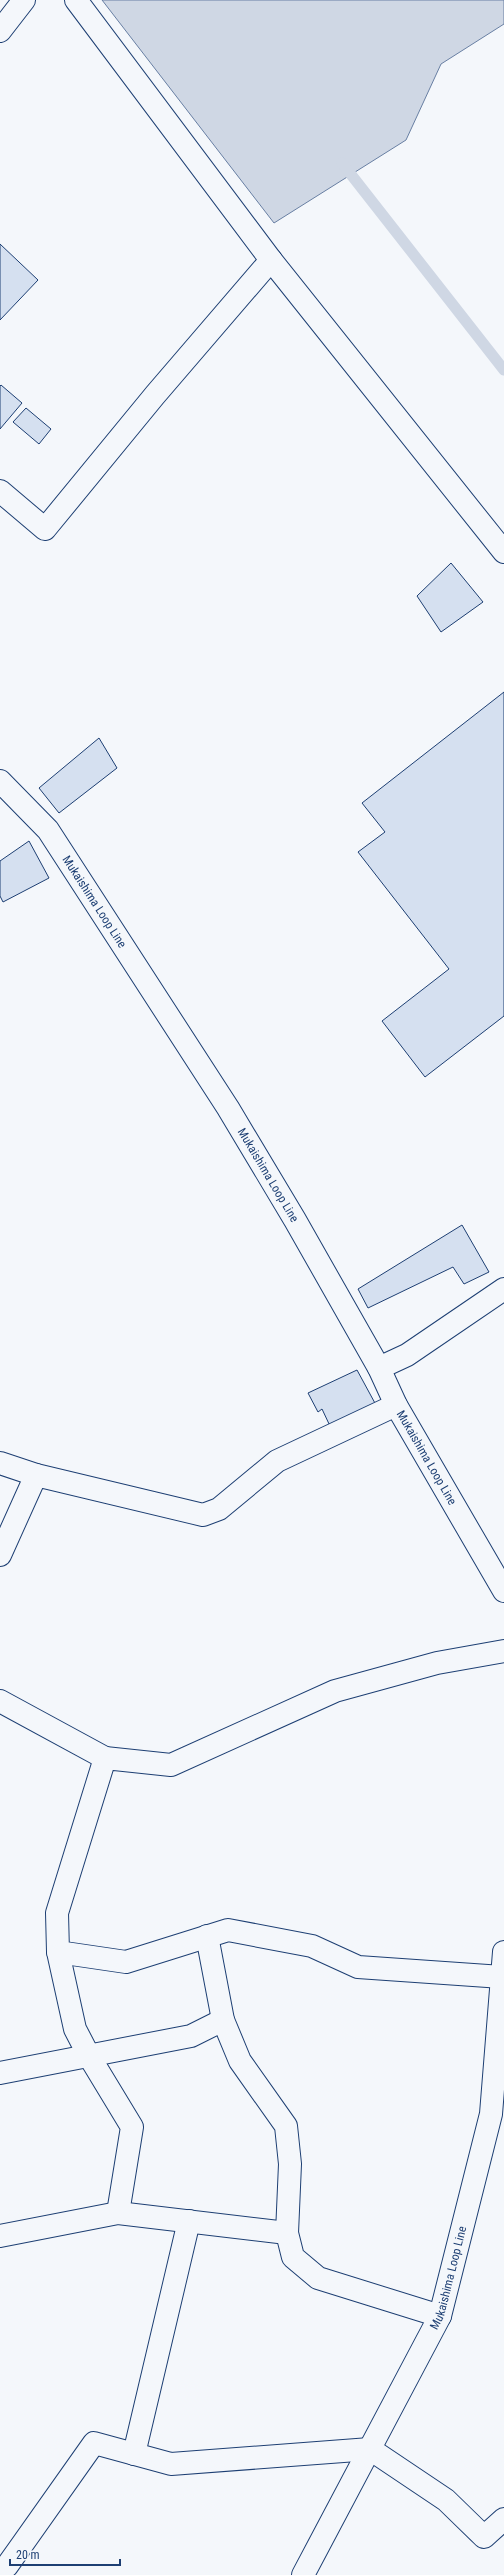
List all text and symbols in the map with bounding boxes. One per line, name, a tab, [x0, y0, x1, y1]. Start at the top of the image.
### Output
street label: Mukaishima Loop Line	[60, 853, 130, 951]
street label: Mukaishima Loop Line	[235, 1126, 302, 1225]
street label: Mukaishima Loop Line	[394, 1408, 460, 1508]
street label: Mukaishima Loop Line	[427, 2224, 470, 2332]
scale bar	[10, 2541, 120, 2567]
text: 20 m	[16, 2548, 40, 2562]

